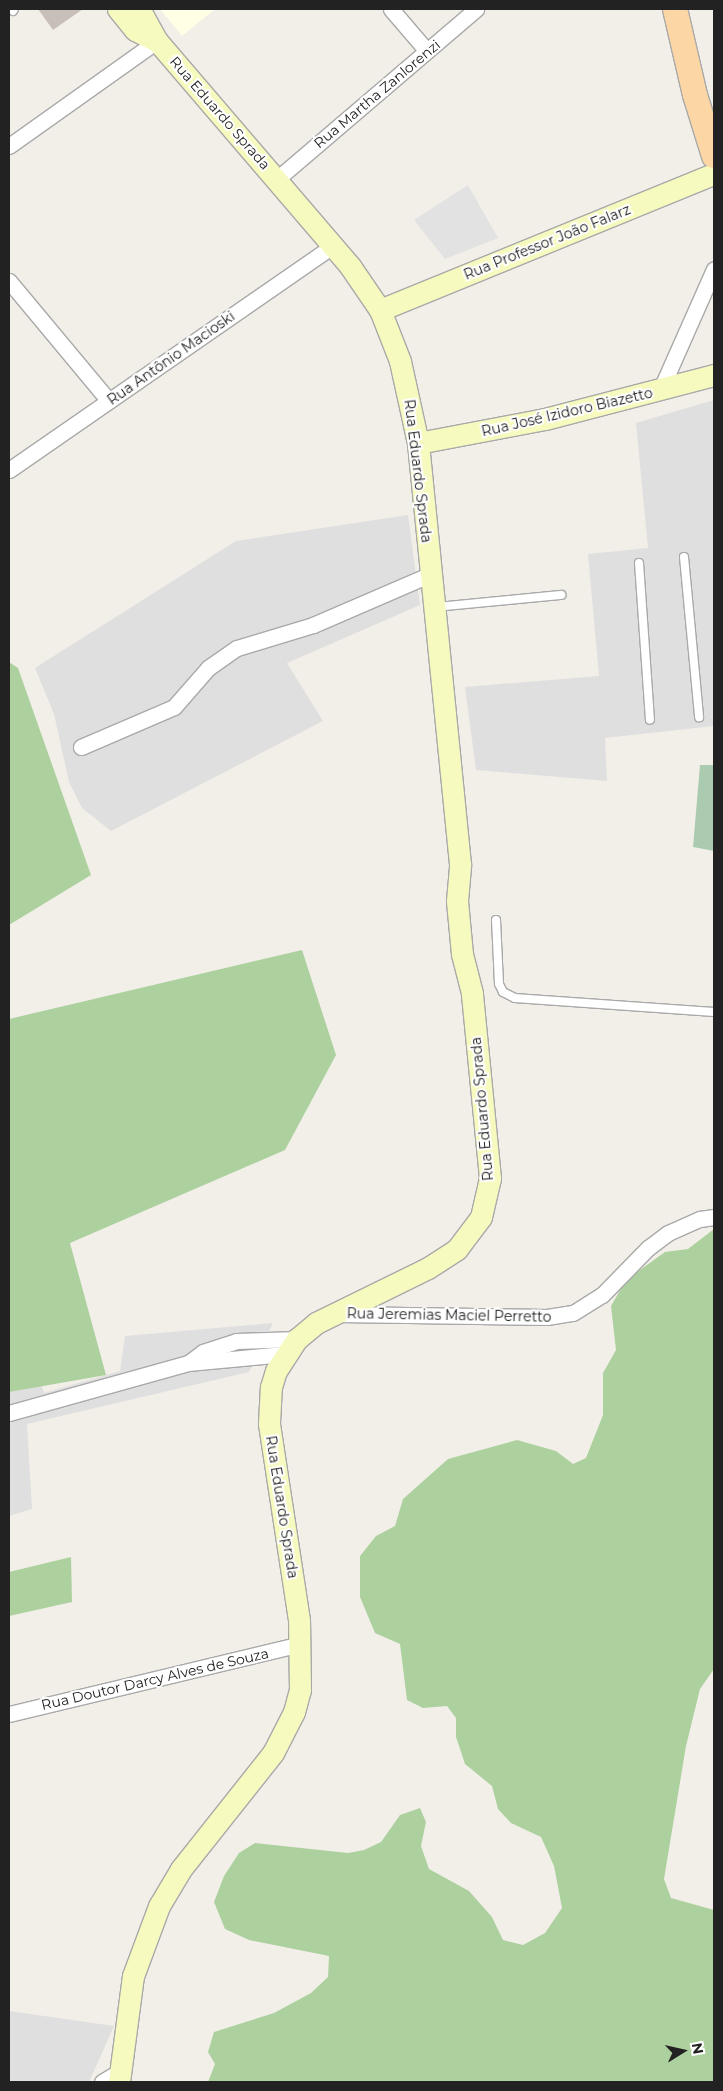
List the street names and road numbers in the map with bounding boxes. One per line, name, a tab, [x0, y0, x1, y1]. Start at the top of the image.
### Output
street label: Rua Martha Zanlorenzi	[310, 36, 444, 152]
street label: Rua Eduardo Sprada	[166, 53, 274, 173]
street label: Rua Professor João Falarz	[461, 201, 633, 283]
street label: Rua Antônio Macioski	[104, 308, 238, 408]
street label: Rua José Izidoro Biazetto	[480, 384, 654, 440]
street label: Rua Eduardo Sprada	[401, 398, 435, 544]
street label: Rua Eduardo Sprada	[467, 1036, 497, 1182]
street label: Rua Jeremias Maciel Perretto	[347, 1305, 551, 1325]
street label: Rua Eduardo Sprada	[262, 1434, 302, 1580]
street label: Rua Doutor Darcy Alves de Souza	[40, 1645, 270, 1713]

